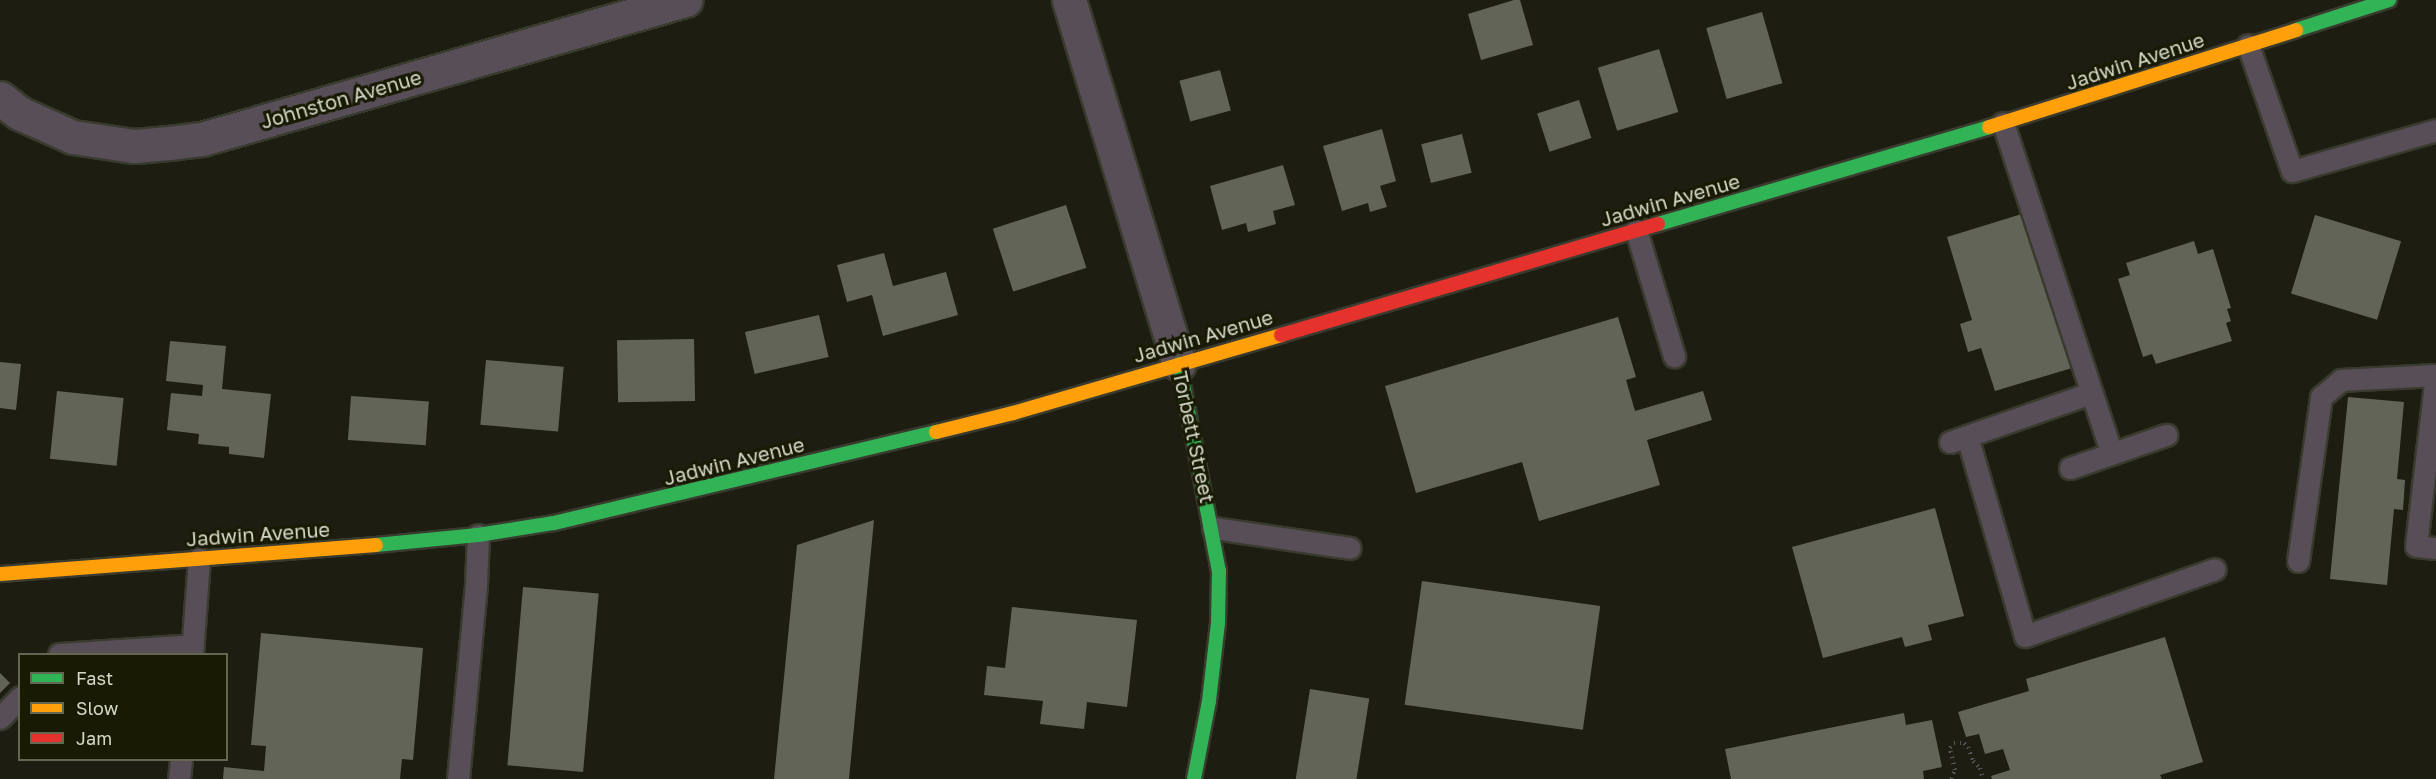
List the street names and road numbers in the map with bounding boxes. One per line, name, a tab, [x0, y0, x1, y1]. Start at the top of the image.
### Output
street label: Jadwin Avenue	[2063, 27, 2207, 95]
street label: Johnston Avenue	[258, 65, 424, 133]
street label: Jadwin Avenue	[1597, 169, 1743, 231]
street label: Jadwin Avenue	[1130, 305, 1276, 367]
street label: Torbett Street	[1168, 369, 1220, 505]
street label: Jadwin Avenue	[661, 432, 807, 490]
street label: Jadwin Avenue	[185, 517, 331, 551]

